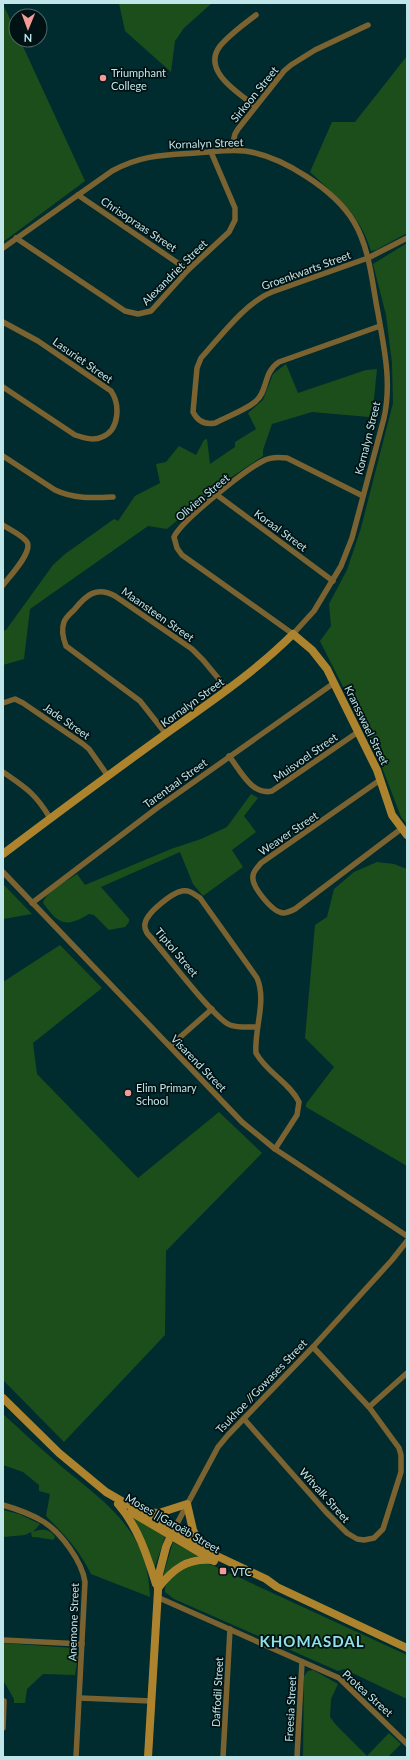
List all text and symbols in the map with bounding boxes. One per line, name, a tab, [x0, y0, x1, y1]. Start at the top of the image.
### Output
north arrow	[8, 8, 48, 48]
text: N	[23, 32, 32, 45]
street label: Sirkoon Street	[227, 63, 281, 125]
place label: Triumphant College	[111, 66, 166, 92]
marker: Triumphant College	[98, 73, 108, 83]
street label: Kornalyn Street	[168, 135, 244, 151]
street label: Chrisopraas Street	[99, 194, 179, 254]
street label: Alexandriet Street	[139, 237, 209, 307]
street label: Groenkwarts Street	[260, 248, 352, 292]
street label: Lasuriet Street	[51, 335, 116, 385]
street label: Kornalyn Street	[352, 400, 382, 476]
street label: Olivien Street	[173, 471, 231, 523]
street label: Koraal Street	[252, 506, 310, 554]
street label: Maansteen Street	[119, 584, 197, 644]
street label: Kornalyn Street	[158, 675, 226, 729]
street label: Kransswael Street	[342, 683, 392, 767]
street label: Jade Street	[41, 700, 93, 742]
street label: Muisvoel Street	[270, 730, 340, 784]
street label: Tarentaal Street	[141, 755, 209, 810]
street label: Weaver Street	[256, 808, 320, 858]
street label: Tiptol Street	[153, 925, 201, 979]
street label: Visarend Street	[169, 1032, 229, 1094]
place label: Elim Primary School	[136, 1081, 197, 1107]
marker: Elim Primary School	[123, 1088, 133, 1098]
street label: Tsukhoe //Gowases Street	[213, 1336, 309, 1436]
street label: Witvalk Street	[297, 1465, 353, 1525]
street label: Moses ǁGaroëb Street	[123, 1491, 223, 1555]
place label: VTC	[231, 1565, 253, 1578]
marker: VTC	[218, 1566, 228, 1576]
street label: Anemone Street	[65, 1583, 81, 1661]
district label: KHOMASDAL	[259, 1632, 365, 1650]
street label: Daffodil Street	[209, 1657, 225, 1727]
street label: Protea Street	[340, 1667, 396, 1719]
street label: Freesia Street	[282, 1676, 298, 1742]

